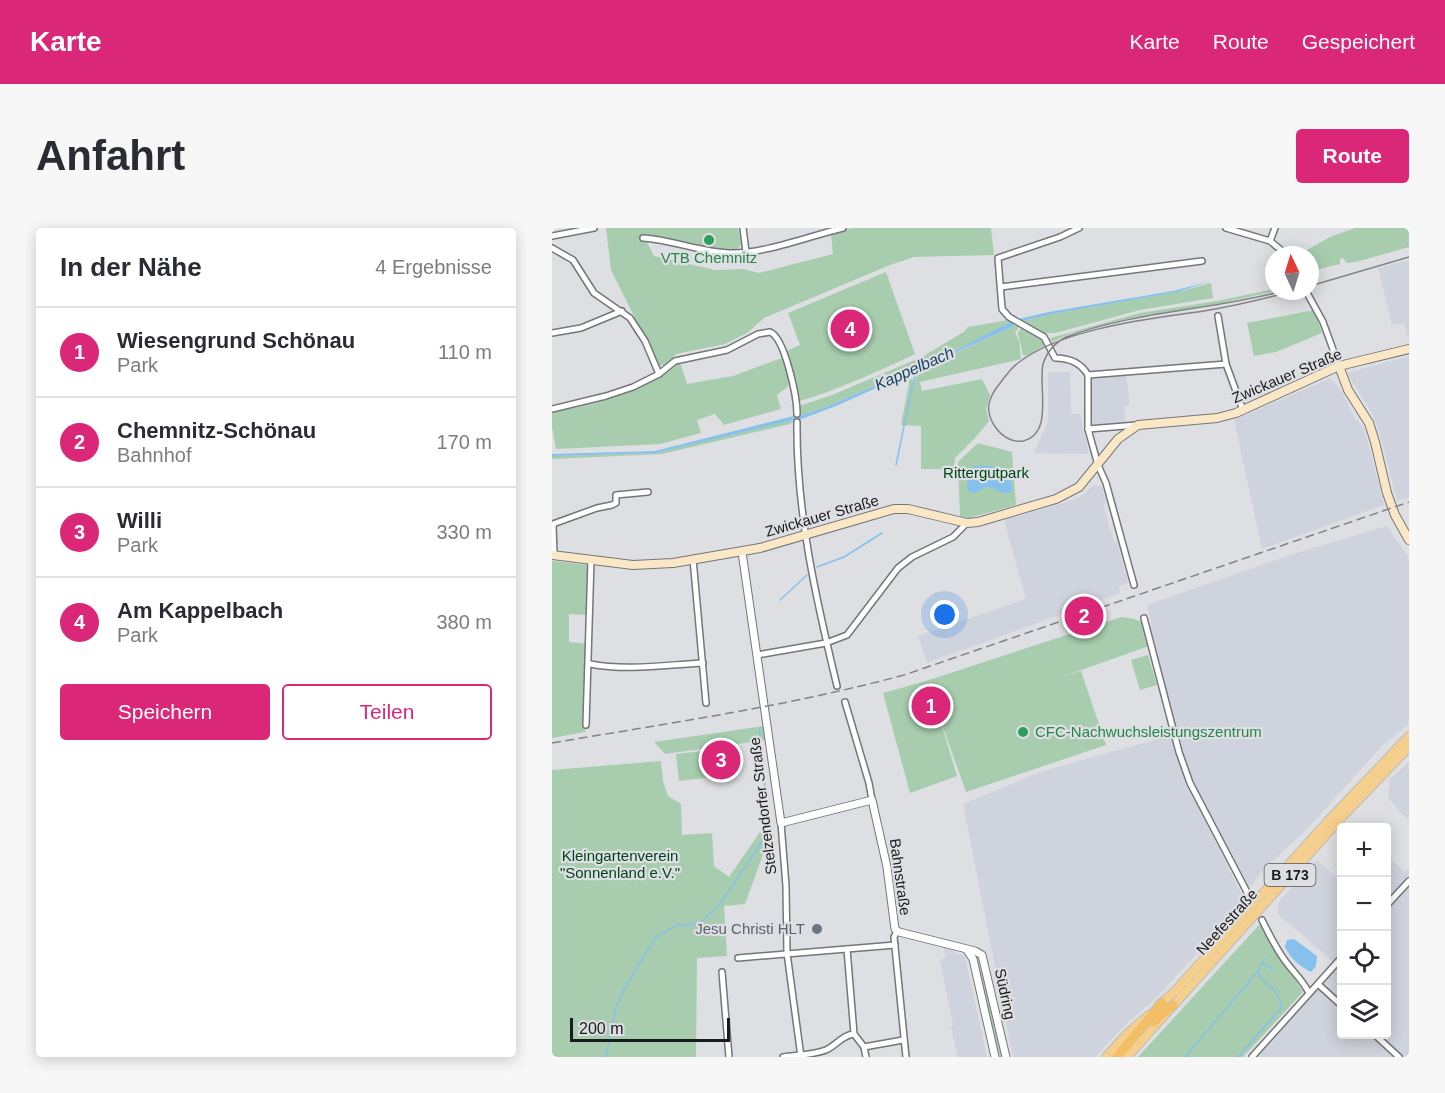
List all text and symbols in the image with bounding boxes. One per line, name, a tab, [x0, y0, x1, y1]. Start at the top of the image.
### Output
text: Karte	[30, 26, 102, 57]
text: Karte	[1130, 30, 1180, 53]
text: Route	[1213, 30, 1269, 53]
text: Gespeichert	[1302, 30, 1415, 53]
button: Route	[1296, 129, 1409, 183]
text: Anfahrt	[36, 132, 185, 179]
marker: VTB Chemnitz	[702, 233, 716, 247]
north arrow	[1265, 246, 1319, 300]
place label: VTB Chemnitz	[661, 249, 757, 266]
text: In der Nähe	[60, 252, 202, 282]
text: 4 Ergebnisse	[375, 256, 492, 278]
pin: 4	[830, 306, 870, 352]
text: Wiesengrund Schönau	[117, 328, 355, 353]
text: 1	[74, 341, 85, 363]
text: 110 m	[438, 341, 492, 363]
water label: Kappelbach	[872, 343, 956, 393]
street label: Zwickauer Straße	[1229, 345, 1344, 406]
text: Park	[117, 354, 158, 376]
text: Chemnitz-Schönau	[117, 418, 316, 443]
text: 2	[74, 431, 85, 453]
text: 170 m	[436, 431, 492, 453]
text: Bahnhof	[117, 444, 192, 466]
park label: Rittergutpark	[943, 464, 1029, 481]
street label: Zwickauer Straße	[763, 491, 881, 540]
text: Willi	[117, 508, 162, 533]
text: 3	[74, 521, 85, 543]
text: 330 m	[436, 521, 492, 543]
text: Park	[117, 534, 158, 556]
pin: 2	[1064, 594, 1104, 638]
text: Am Kappelbach	[117, 598, 283, 623]
your location	[930, 600, 959, 629]
text: 4	[74, 611, 85, 633]
text: 380 m	[436, 611, 492, 633]
text: Park	[117, 624, 158, 646]
button: Speichern	[60, 684, 270, 740]
button: Teilen	[282, 684, 492, 740]
pin: 1	[912, 684, 950, 728]
place label: CFC-Nachwuchsleistungszentrum	[1035, 723, 1262, 740]
marker: CFC-Nachwuchsleistungszentrum	[1016, 725, 1030, 739]
street label: Stelzendorfer Straße	[746, 736, 779, 876]
pin: 3	[702, 738, 740, 782]
map controls	[1337, 823, 1391, 1039]
button: +	[1337, 823, 1391, 877]
street label: Bahnstraße	[887, 837, 914, 917]
park label: Kleingartenverein "Sonnenland e.V."	[560, 847, 680, 881]
road number: B 173	[1264, 864, 1316, 886]
button: −	[1337, 877, 1391, 931]
street label: Neefestraße	[1193, 885, 1261, 958]
place label: Jesu Christi HLT	[695, 920, 805, 937]
marker: Jesu Christi HLT	[810, 922, 824, 936]
button: locate	[1337, 931, 1391, 985]
street label: Südring	[992, 967, 1019, 1021]
button: layers	[1337, 985, 1391, 1039]
scale bar	[570, 1015, 730, 1042]
text: 200 m	[579, 1020, 623, 1037]

